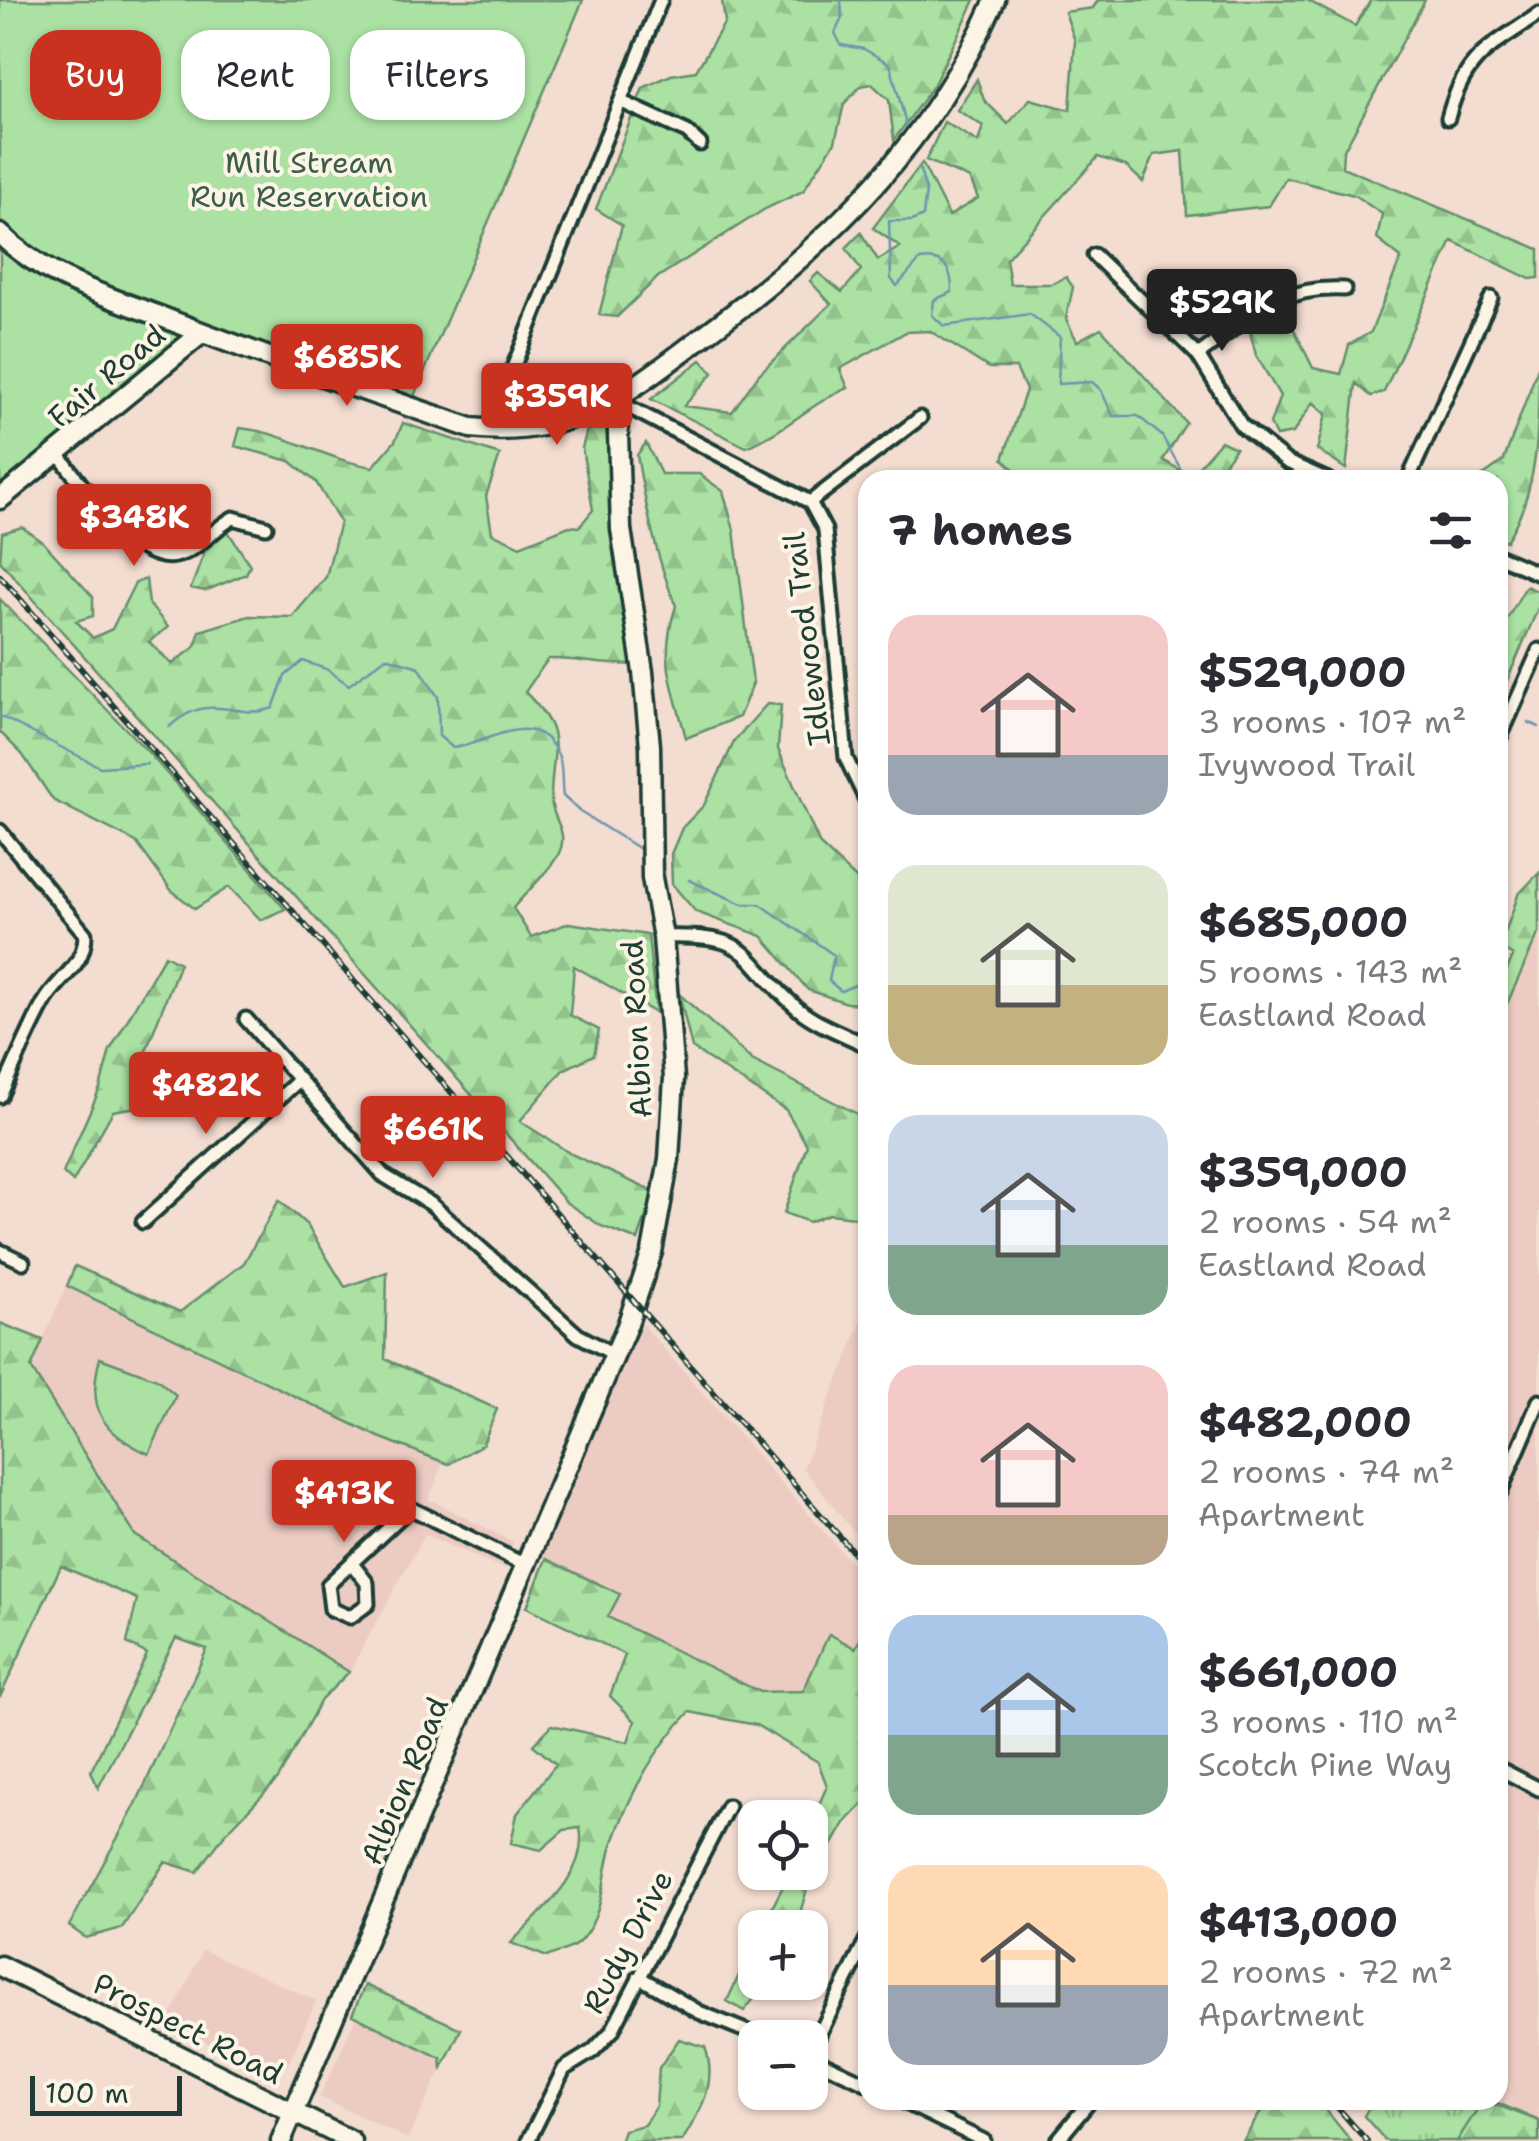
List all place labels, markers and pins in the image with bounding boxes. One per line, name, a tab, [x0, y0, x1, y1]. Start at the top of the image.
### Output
pin: $529K	[1152, 269, 1292, 354]
pin: $685K	[277, 324, 417, 409]
pin: $359K	[487, 363, 627, 448]
pin: $348K	[64, 484, 204, 569]
pin: $482K	[136, 1052, 276, 1137]
pin: $661K	[363, 1096, 503, 1181]
pin: $413K	[274, 1460, 414, 1545]

